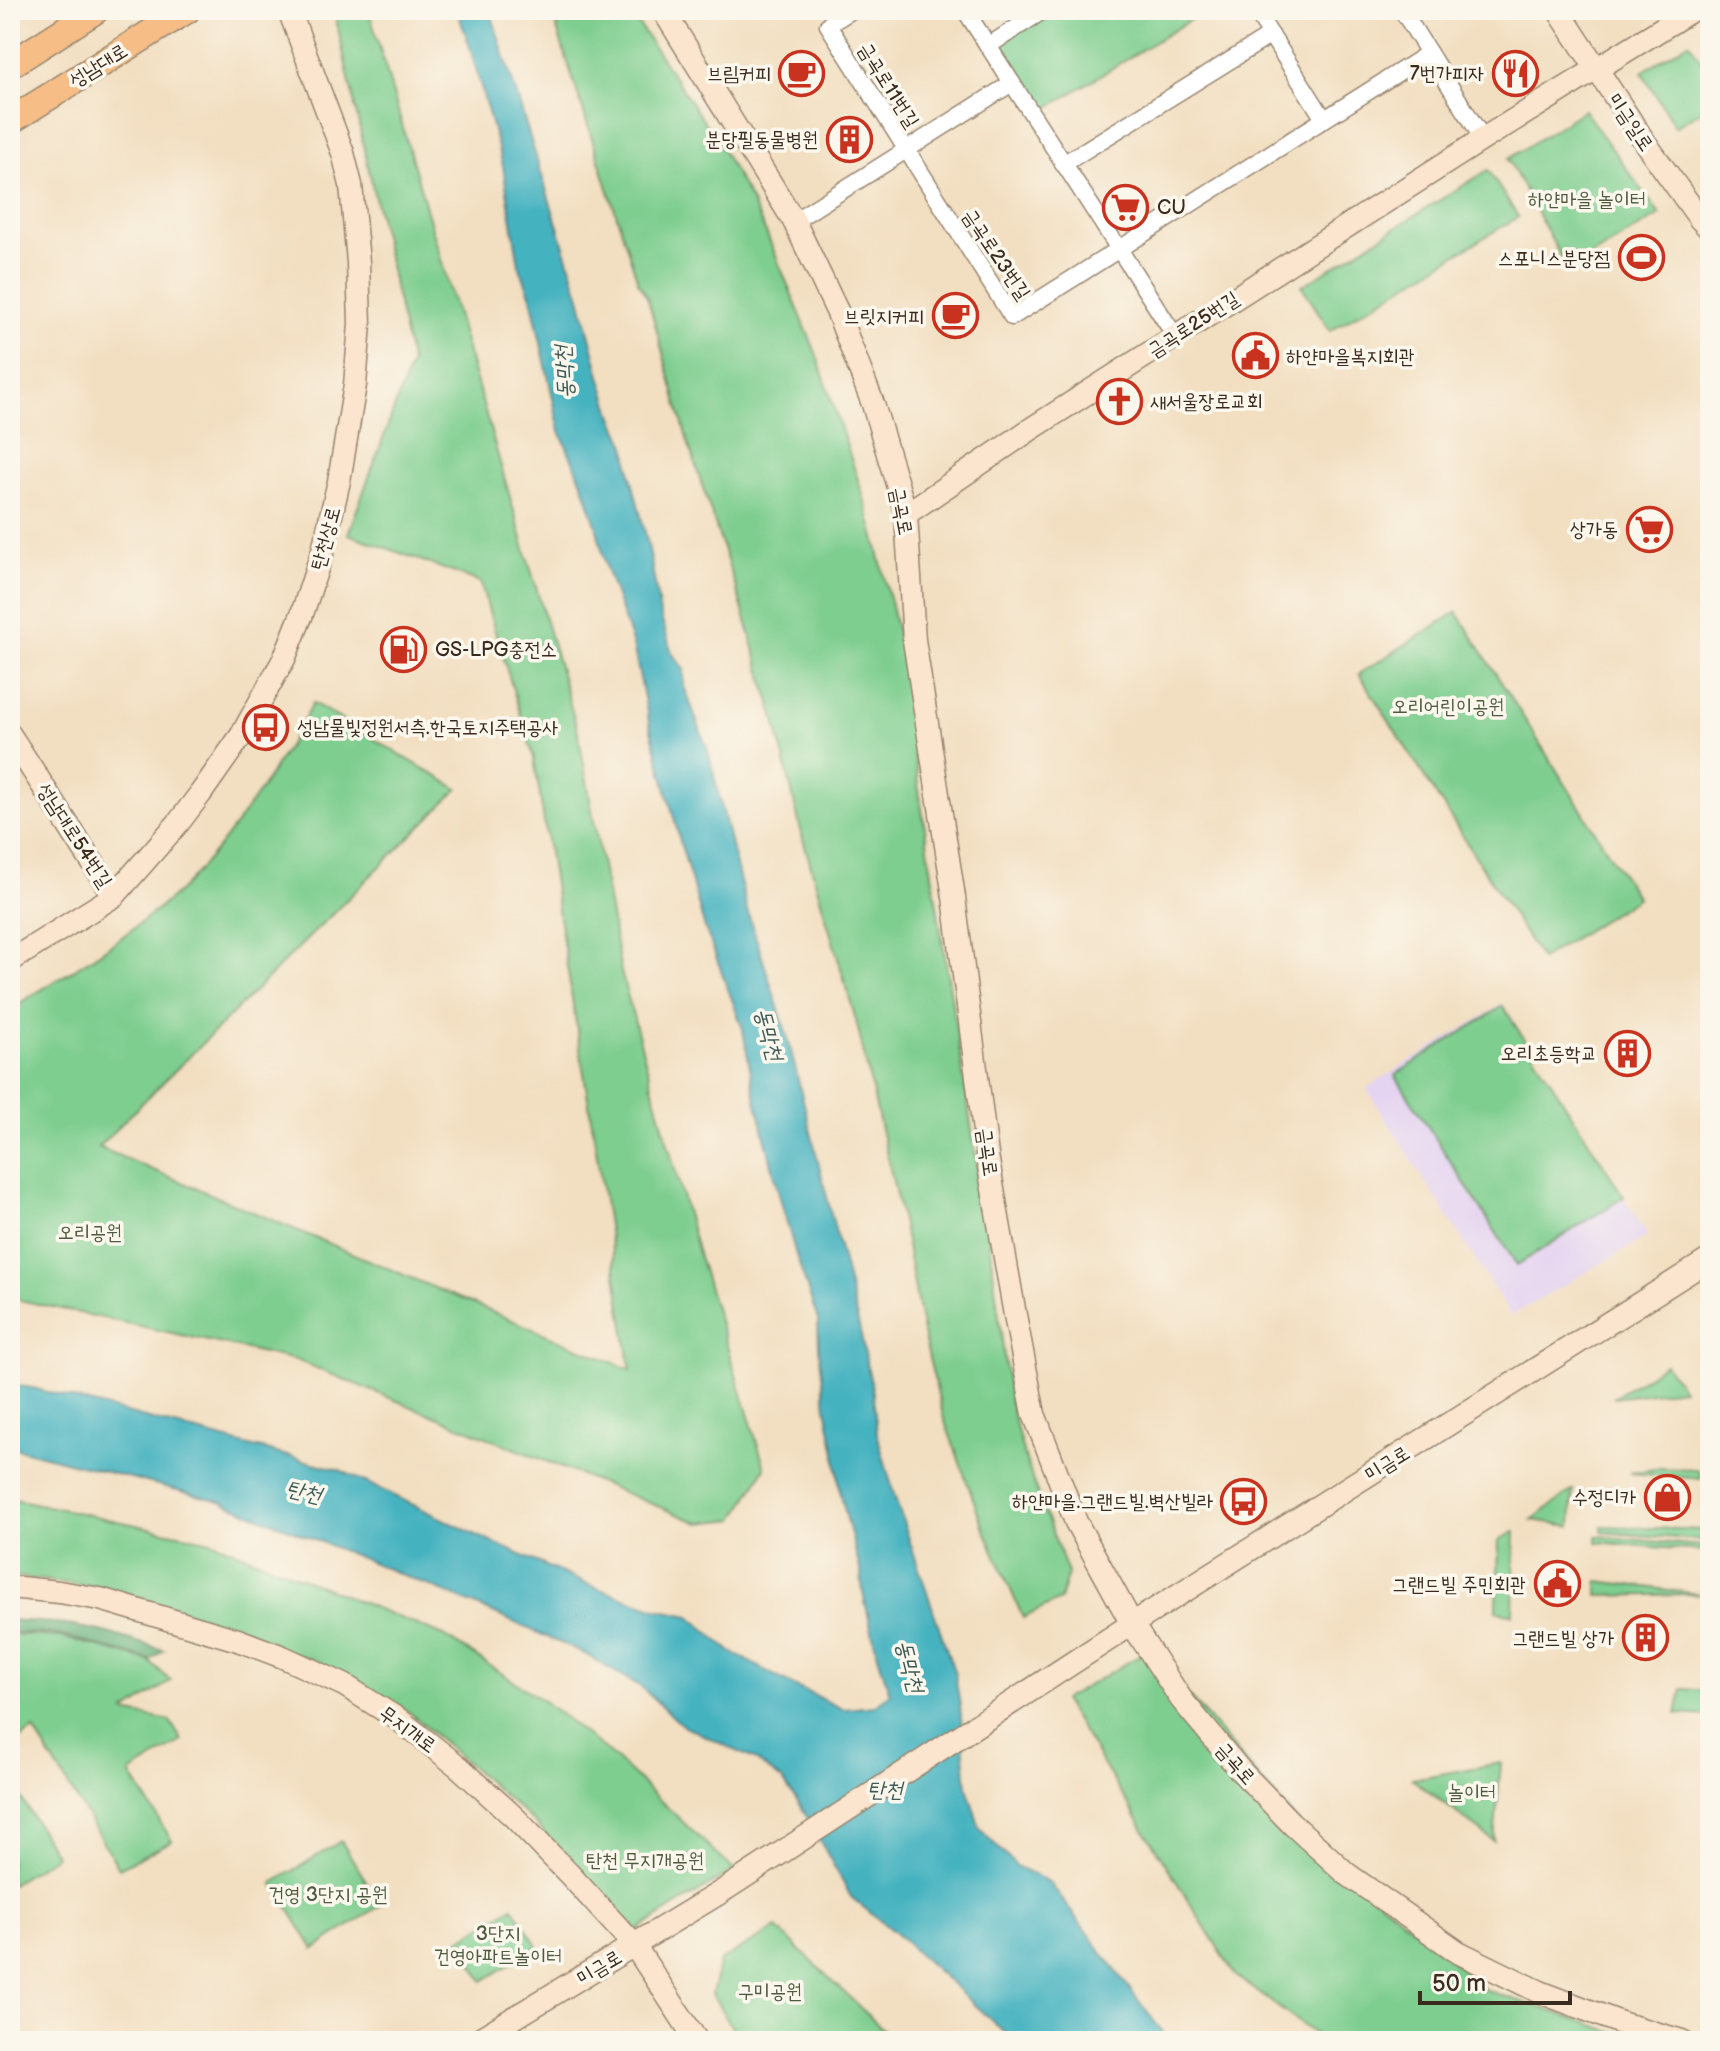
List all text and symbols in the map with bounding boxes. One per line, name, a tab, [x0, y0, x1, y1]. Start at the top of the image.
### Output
street label: 금곡로11번길	[853, 38, 924, 133]
street label: 성남대로	[65, 39, 132, 93]
cafe icon: 브림커피	[778, 49, 826, 97]
restaurant icon: 7번가피자	[1491, 49, 1539, 97]
place label: 브림커피	[707, 62, 771, 86]
place label: 7번가피자	[1410, 62, 1484, 86]
street label: 미금일로	[1602, 89, 1658, 156]
building icon: 분당필동물병원	[825, 115, 873, 163]
place label: 분당필동물병원	[705, 128, 818, 152]
supermarket icon: CU	[1102, 183, 1150, 231]
park label: 하얀마을 놀이터	[1528, 188, 1646, 212]
place label: CU	[1157, 196, 1186, 220]
street label: 금곡로23번길	[957, 205, 1035, 304]
sports icon: 스포니스분당점	[1617, 234, 1665, 282]
place label: 스포니스분당점	[1497, 247, 1610, 271]
street label: 금곡로25번길	[1144, 287, 1244, 363]
cafe icon: 브릿지커피	[931, 292, 979, 340]
place label: 브릿지커피	[844, 305, 924, 329]
public building icon: 하얀마을복지회관	[1231, 332, 1279, 380]
water label: 동막천	[550, 342, 579, 399]
place label: 하얀마을복지회관	[1286, 345, 1415, 369]
church icon: 새서울장로교회	[1095, 377, 1143, 425]
place label: 새서울장로교회	[1150, 390, 1263, 414]
street label: 금곡로	[885, 485, 917, 537]
street label: 탄천상로	[306, 504, 346, 572]
supermarket icon: 상가동	[1625, 505, 1673, 553]
place label: 상가동	[1570, 518, 1618, 542]
fuel station icon: GS-LPG충전소	[380, 625, 428, 673]
place label: GS-LPG충전소	[435, 638, 557, 662]
park label: 오리어린이공원	[1392, 695, 1504, 719]
bus stop icon: 성남물빛정원서측.한국토지주택공사	[242, 703, 290, 751]
place label: 성남물빛정원서측.한국토지주택공사	[297, 716, 558, 740]
street label: 성남대로54번길	[31, 779, 117, 892]
water label: 동막천	[749, 1005, 789, 1066]
building icon: 오리초등학교	[1604, 1029, 1652, 1077]
place label: 오리초등학교	[1500, 1042, 1597, 1066]
street label: 금곡로	[972, 1127, 1002, 1178]
park label: 오리공원	[58, 1221, 122, 1245]
street label: 미금로	[1361, 1441, 1414, 1487]
shop icon: 수정디카	[1643, 1473, 1691, 1521]
water label: 탄천	[283, 1475, 326, 1510]
bus stop icon: 하얀마을.그랜드빌.벽산빌라	[1220, 1477, 1268, 1525]
place label: 수정디카	[1572, 1486, 1636, 1510]
place label: 하얀마을.그랜드빌.벽산빌라	[1012, 1490, 1213, 1514]
public building icon: 그랜드빌 주민회관	[1533, 1560, 1581, 1608]
place label: 그랜드빌 주민회관	[1392, 1573, 1526, 1597]
building icon: 그랜드빌 상가	[1621, 1614, 1669, 1662]
place label: 그랜드빌 상가	[1512, 1627, 1614, 1651]
water label: 동막천	[890, 1637, 930, 1698]
street label: 무지개로	[374, 1701, 441, 1758]
street label: 금곡로	[1210, 1738, 1260, 1790]
water label: 탄천	[867, 1777, 905, 1804]
park label: 놀이터	[1448, 1781, 1496, 1805]
park label: 탄천 무지개공원	[586, 1849, 704, 1873]
park label: 건영 3단지 공원	[268, 1883, 388, 1907]
park label: 3단지 건영아파트놀이터	[434, 1922, 562, 1969]
street label: 미금로	[573, 1945, 626, 1991]
scale bar	[1420, 1955, 1570, 2005]
text: 50 m	[1432, 1969, 1486, 1998]
park label: 구미공원	[738, 1980, 802, 2004]

